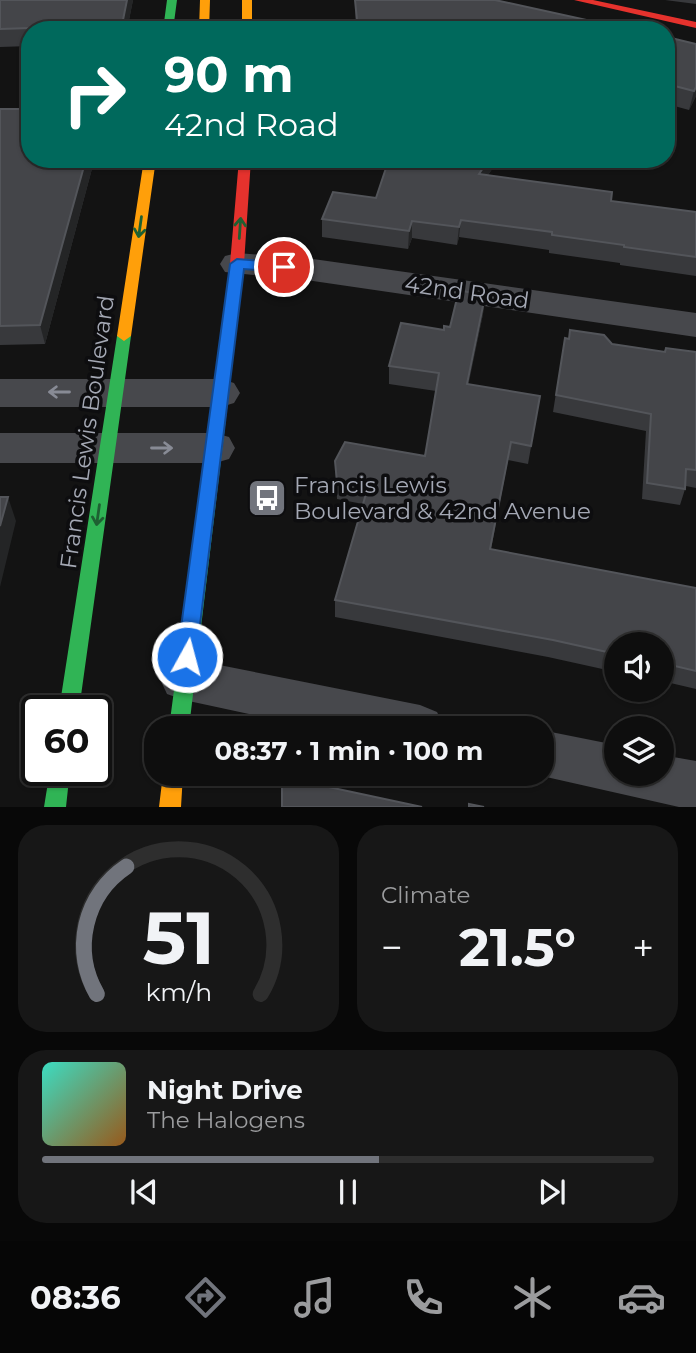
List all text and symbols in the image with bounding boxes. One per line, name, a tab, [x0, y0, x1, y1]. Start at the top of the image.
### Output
text: 90 m	[164, 45, 294, 104]
icon: right	[49, 49, 140, 140]
text: 42nd Road	[164, 105, 339, 144]
one-way arrow	[134, 215, 147, 238]
one-way arrow	[234, 217, 247, 239]
pin	[254, 237, 314, 297]
icon: arrive	[265, 248, 303, 286]
street label: 42nd Road	[403, 269, 531, 315]
street label: Francis Lewis Boulevard	[54, 293, 120, 571]
one-way arrow	[47, 386, 70, 399]
one-way arrow	[150, 441, 173, 455]
place label: Francis Lewis Boulevard & 42nd Avenue	[294, 471, 591, 525]
bus stop icon: Francis Lewis Boulevard & 42nd Avenue	[246, 477, 288, 519]
one-way arrow	[91, 503, 104, 526]
position arrow	[150, 620, 224, 694]
map controls	[604, 632, 674, 786]
button: sound	[604, 632, 674, 702]
speed limit sign: 60	[21, 695, 112, 786]
button: layers	[604, 716, 674, 786]
text: 08:37 · 1 min · 100 m	[215, 735, 483, 767]
text: Climate	[381, 881, 470, 909]
text: 51	[143, 895, 214, 983]
text: 21.5°	[459, 916, 576, 979]
text: −	[381, 924, 403, 971]
text: +	[632, 924, 654, 971]
text: km/h	[145, 977, 212, 1007]
text: Night Drive	[147, 1074, 303, 1106]
text: The Halogens	[147, 1106, 305, 1134]
icon: previous	[125, 1173, 163, 1211]
icon: pause	[329, 1173, 367, 1211]
icon: next	[533, 1173, 571, 1211]
icon: directions	[181, 1273, 230, 1322]
icon: music	[290, 1273, 339, 1322]
icon: phone	[399, 1273, 448, 1322]
icon: climate	[508, 1273, 557, 1322]
icon: car	[617, 1273, 666, 1322]
text: 08:36	[30, 1278, 121, 1317]

